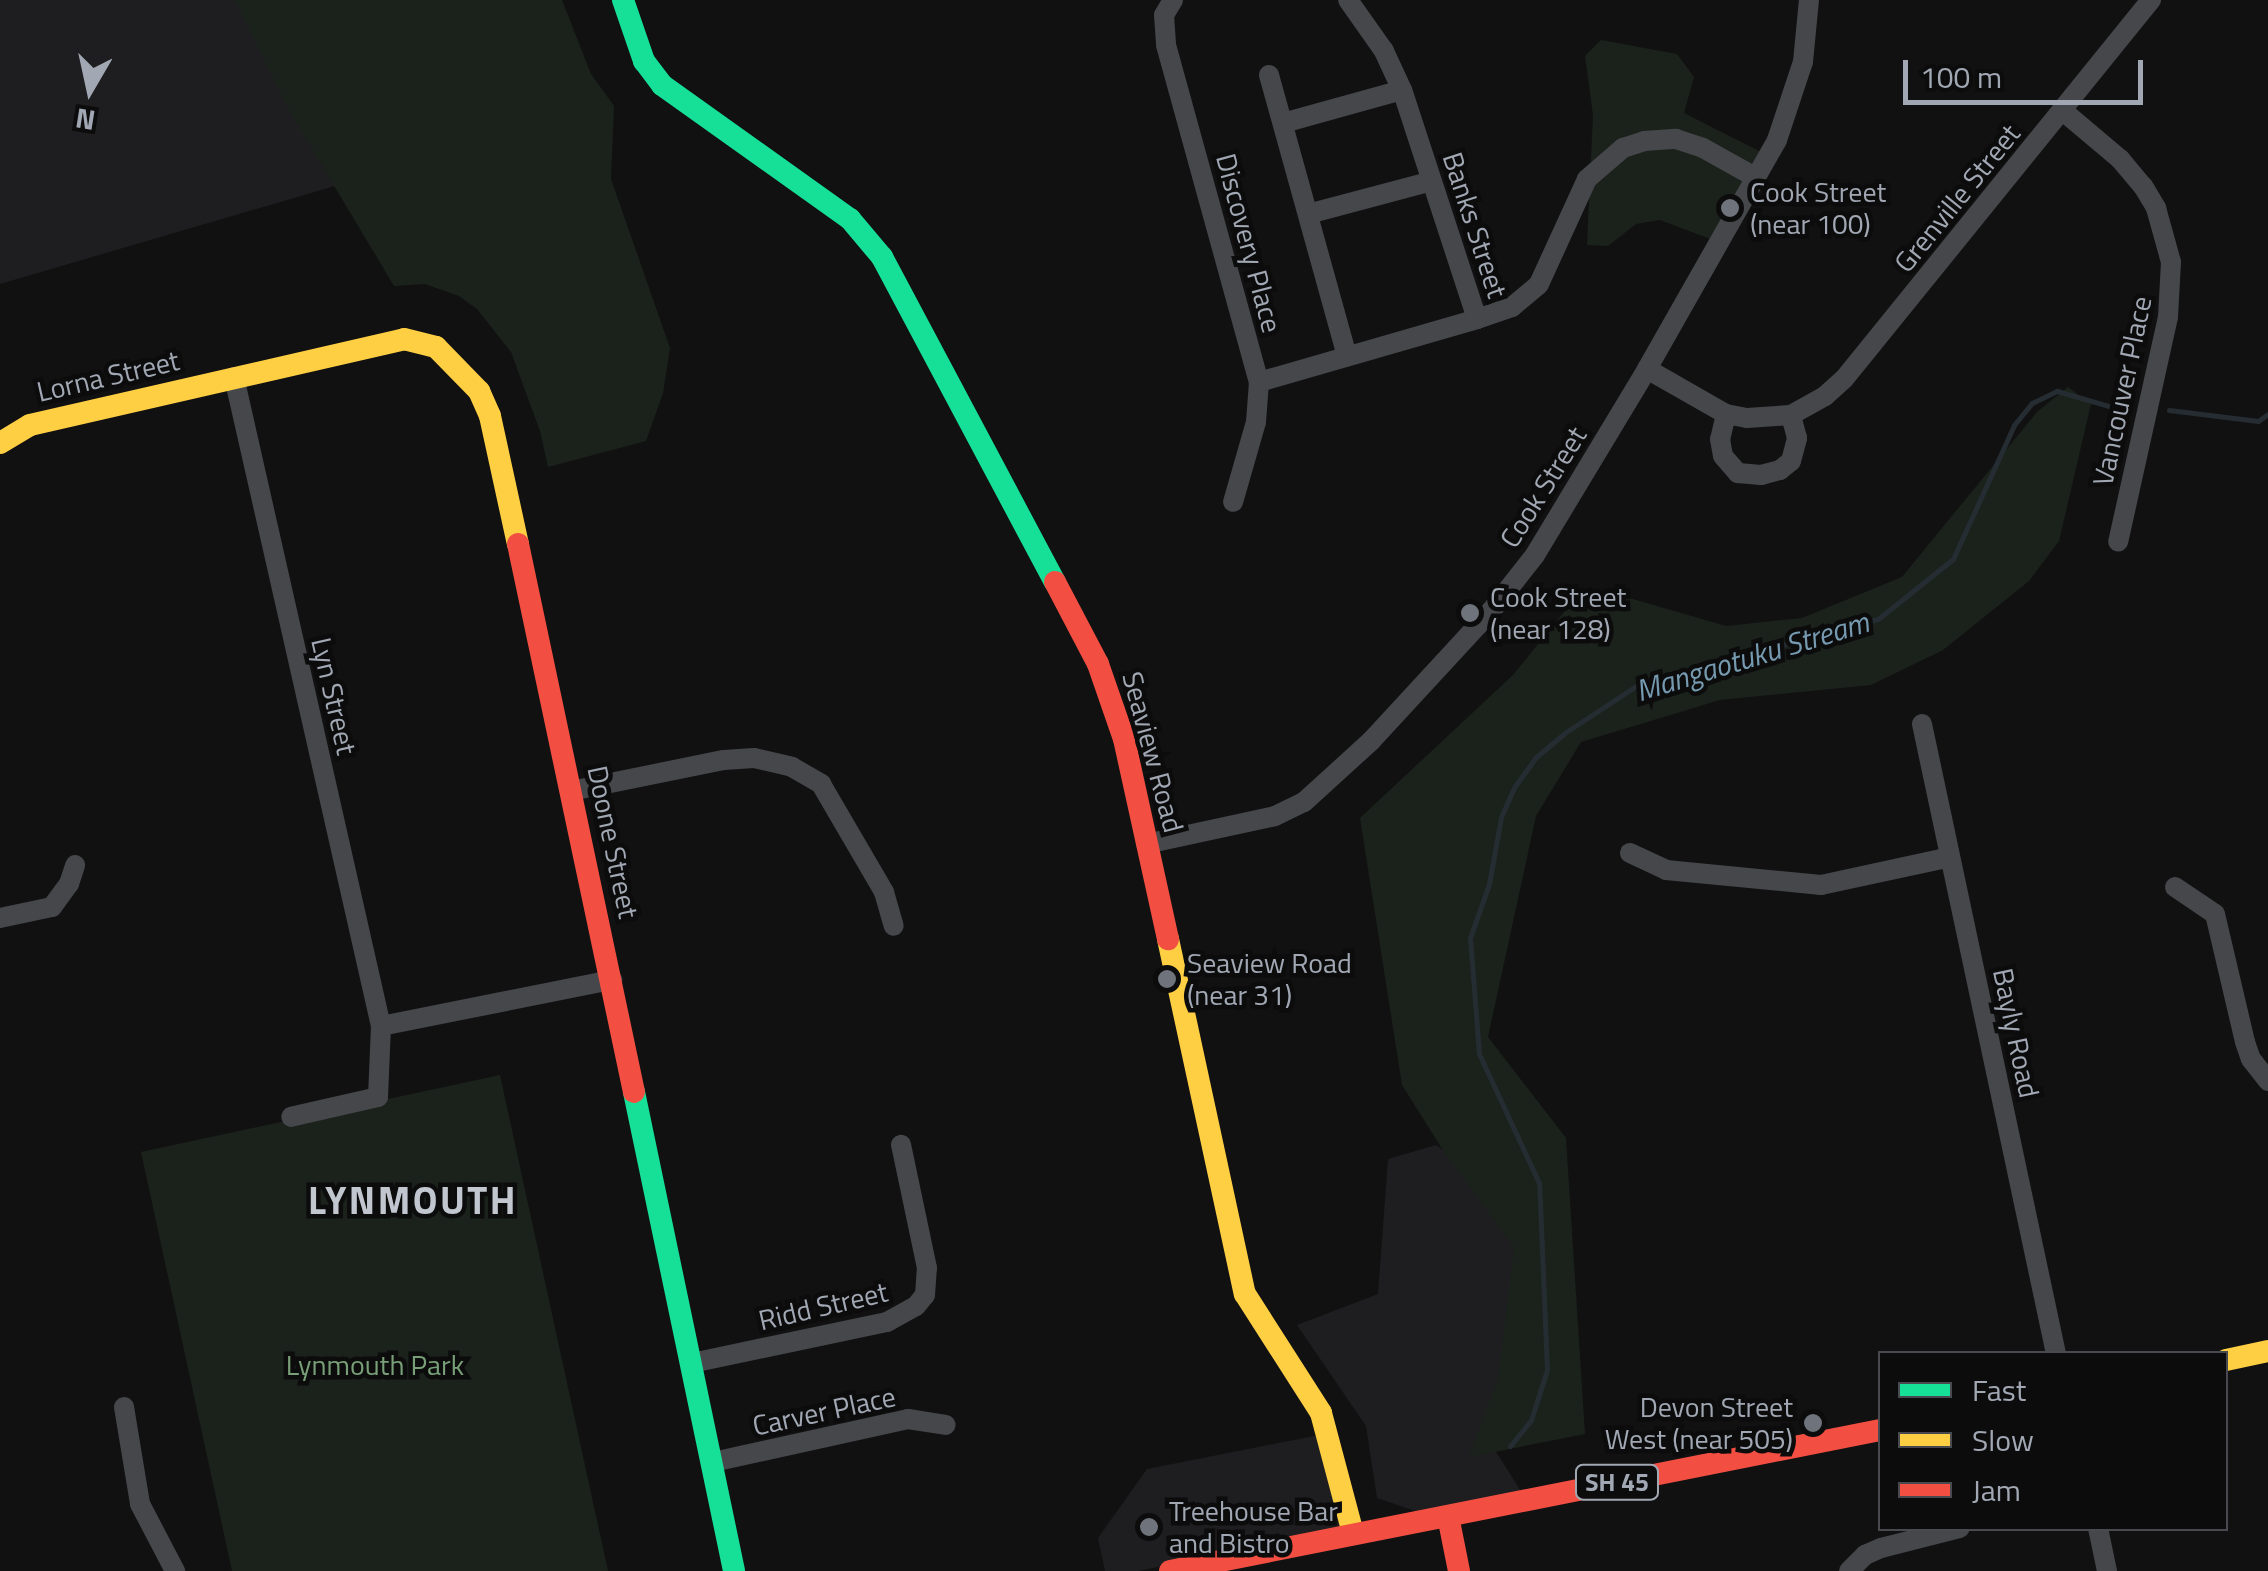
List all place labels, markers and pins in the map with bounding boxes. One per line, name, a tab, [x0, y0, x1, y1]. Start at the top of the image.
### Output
place label: Cook Street (near 100)	[1750, 175, 1886, 241]
marker: Cook Street (near 100)	[1719, 197, 1741, 219]
place label: Cook Street (near 128)	[1490, 580, 1626, 646]
marker: Cook Street (near 128)	[1459, 602, 1481, 624]
place label: Seaview Road (near 31)	[1187, 946, 1352, 1012]
marker: Seaview Road (near 31)	[1156, 968, 1178, 990]
place label: Devon Street West (near 505)	[1605, 1390, 1793, 1456]
marker: Devon Street West (near 505)	[1802, 1412, 1824, 1434]
place label: Treehouse Bar and Bistro	[1169, 1494, 1338, 1560]
marker: Treehouse Bar and Bistro	[1138, 1516, 1160, 1538]

